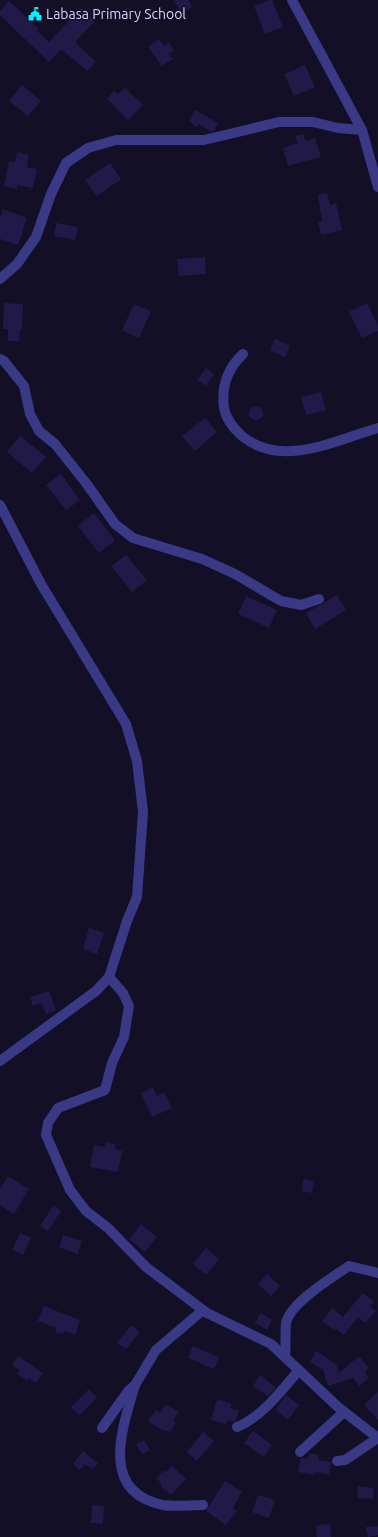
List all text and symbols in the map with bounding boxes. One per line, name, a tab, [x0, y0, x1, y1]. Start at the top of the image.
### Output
public building icon: Labasa Primary School	[27, 6, 43, 22]
place label: Labasa Primary School	[46, 6, 186, 22]

